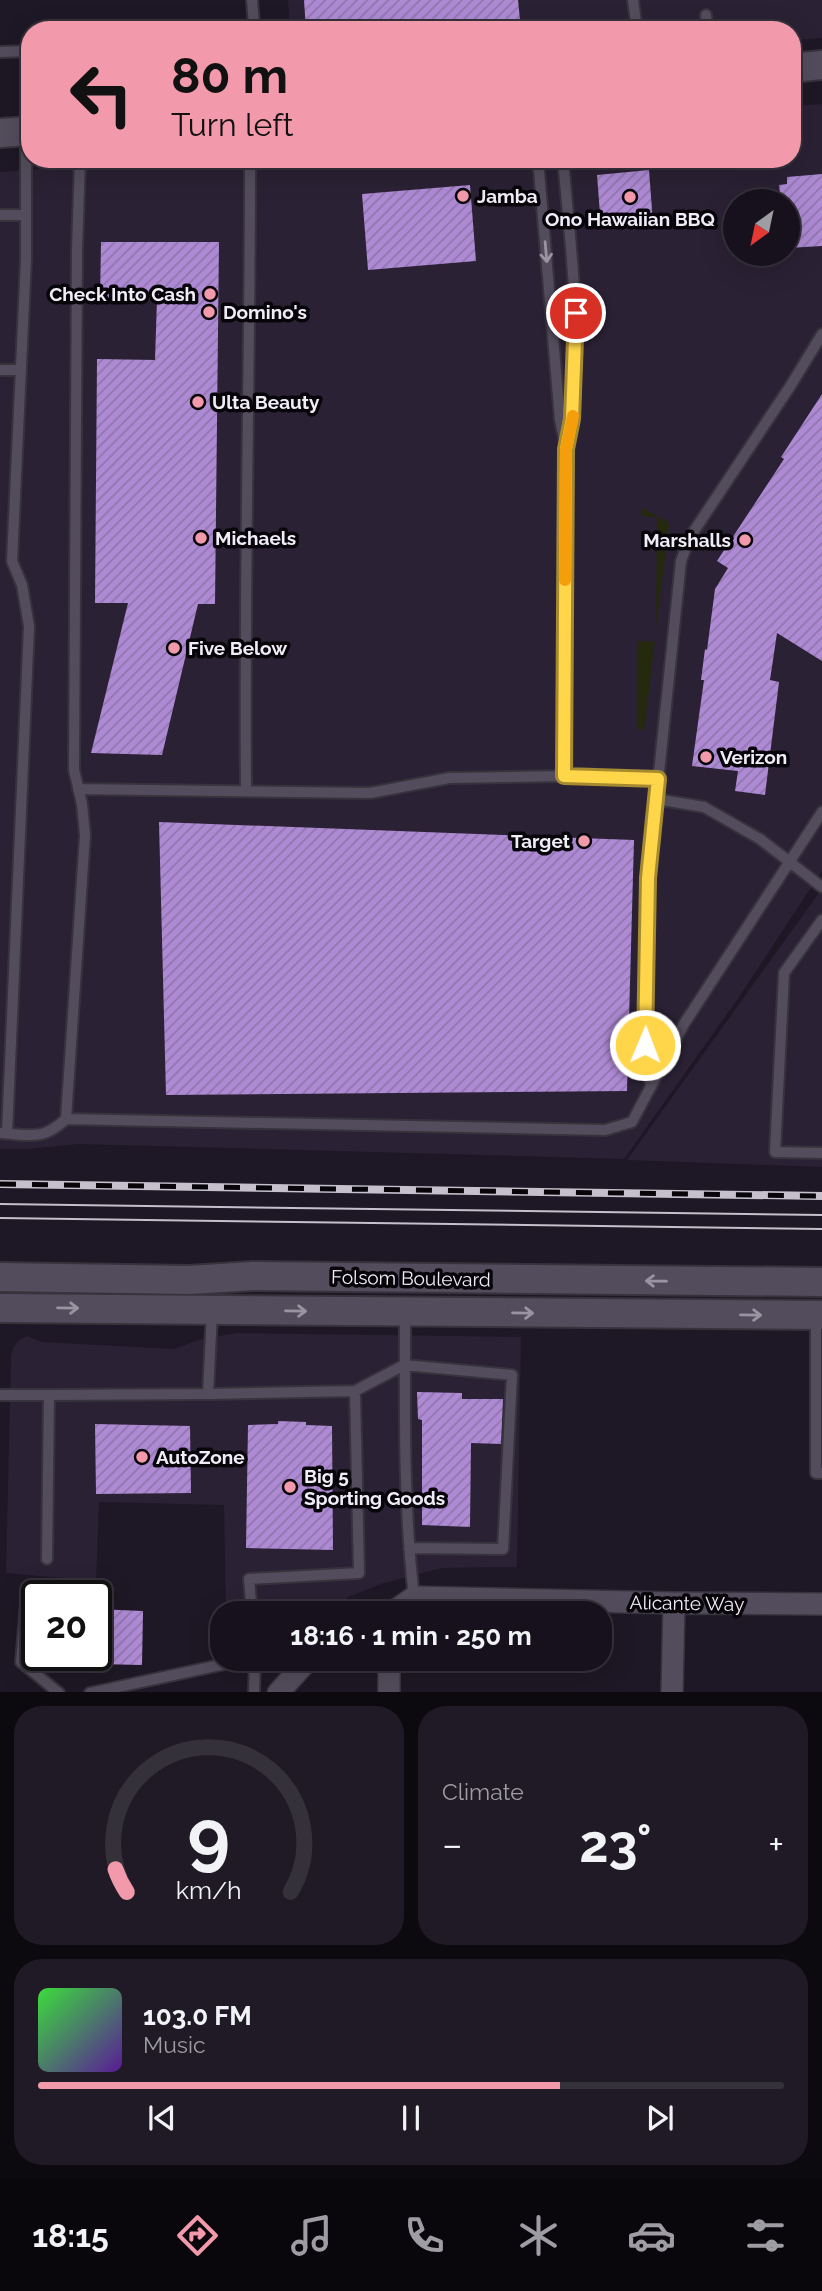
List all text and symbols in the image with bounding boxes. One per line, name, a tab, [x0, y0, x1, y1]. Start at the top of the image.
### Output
text: 80 m	[171, 47, 288, 104]
icon: left	[56, 49, 147, 140]
text: Turn left	[171, 106, 293, 143]
place label: Jamba	[477, 185, 538, 207]
marker: Jamba	[455, 188, 471, 204]
marker: Ono Hawaiian BBQ	[622, 189, 638, 205]
north arrow	[723, 189, 800, 266]
map controls	[723, 189, 800, 266]
place label: Ono Hawaiian BBQ	[545, 208, 715, 230]
one-way arrow	[540, 240, 553, 262]
place label: Check Into Cash	[49, 283, 196, 305]
pin	[546, 283, 606, 343]
marker: Check Into Cash	[202, 286, 218, 302]
icon: arrive	[557, 294, 595, 332]
place label: Domino's	[223, 301, 307, 323]
marker: Domino's	[201, 304, 217, 320]
place label: Ulta Beauty	[212, 391, 320, 413]
marker: Ulta Beauty	[190, 394, 206, 410]
place label: Michaels	[215, 527, 296, 549]
place label: Marshalls	[643, 529, 731, 551]
marker: Michaels	[193, 530, 209, 546]
marker: Marshalls	[737, 532, 753, 548]
place label: Five Below	[188, 637, 287, 659]
marker: Five Below	[166, 640, 182, 656]
place label: Verizon	[720, 746, 787, 768]
marker: Verizon	[698, 749, 714, 765]
place label: Target	[511, 830, 571, 852]
marker: Target	[576, 833, 592, 849]
position arrow	[608, 1008, 682, 1082]
street label: Folsom Boulevard	[331, 1266, 491, 1290]
one-way arrow	[645, 1274, 668, 1288]
one-way arrow	[56, 1301, 79, 1315]
one-way arrow	[284, 1304, 307, 1318]
one-way arrow	[511, 1306, 534, 1320]
one-way arrow	[739, 1308, 762, 1322]
place label: AutoZone	[156, 1446, 245, 1468]
marker: AutoZone	[134, 1449, 150, 1465]
place label: Big 5 Sporting Goods	[304, 1465, 445, 1509]
marker: Big 5 Sporting Goods	[282, 1479, 298, 1495]
speed limit sign: 20	[21, 1580, 112, 1671]
street label: Alicante Way	[629, 1591, 745, 1615]
text: 18:16 · 1 min · 250 m	[290, 1621, 532, 1651]
text: Climate	[442, 1778, 524, 1805]
text: 9	[188, 1794, 230, 1879]
text: 23°	[579, 1813, 652, 1874]
text: −	[442, 1822, 462, 1867]
text: +	[768, 1822, 784, 1867]
text: km/h	[176, 1874, 242, 1904]
text: 103.0 FM	[143, 2001, 252, 2031]
text: Music	[143, 2031, 206, 2058]
icon: previous	[143, 2099, 181, 2137]
icon: pause	[392, 2099, 430, 2137]
icon: next	[641, 2099, 679, 2137]
icon: directions	[173, 2211, 222, 2260]
icon: music	[287, 2211, 336, 2260]
icon: phone	[400, 2211, 449, 2260]
icon: climate	[514, 2211, 563, 2260]
icon: car	[627, 2211, 676, 2260]
icon: filters	[741, 2211, 790, 2260]
text: 18:15	[32, 2217, 109, 2254]

